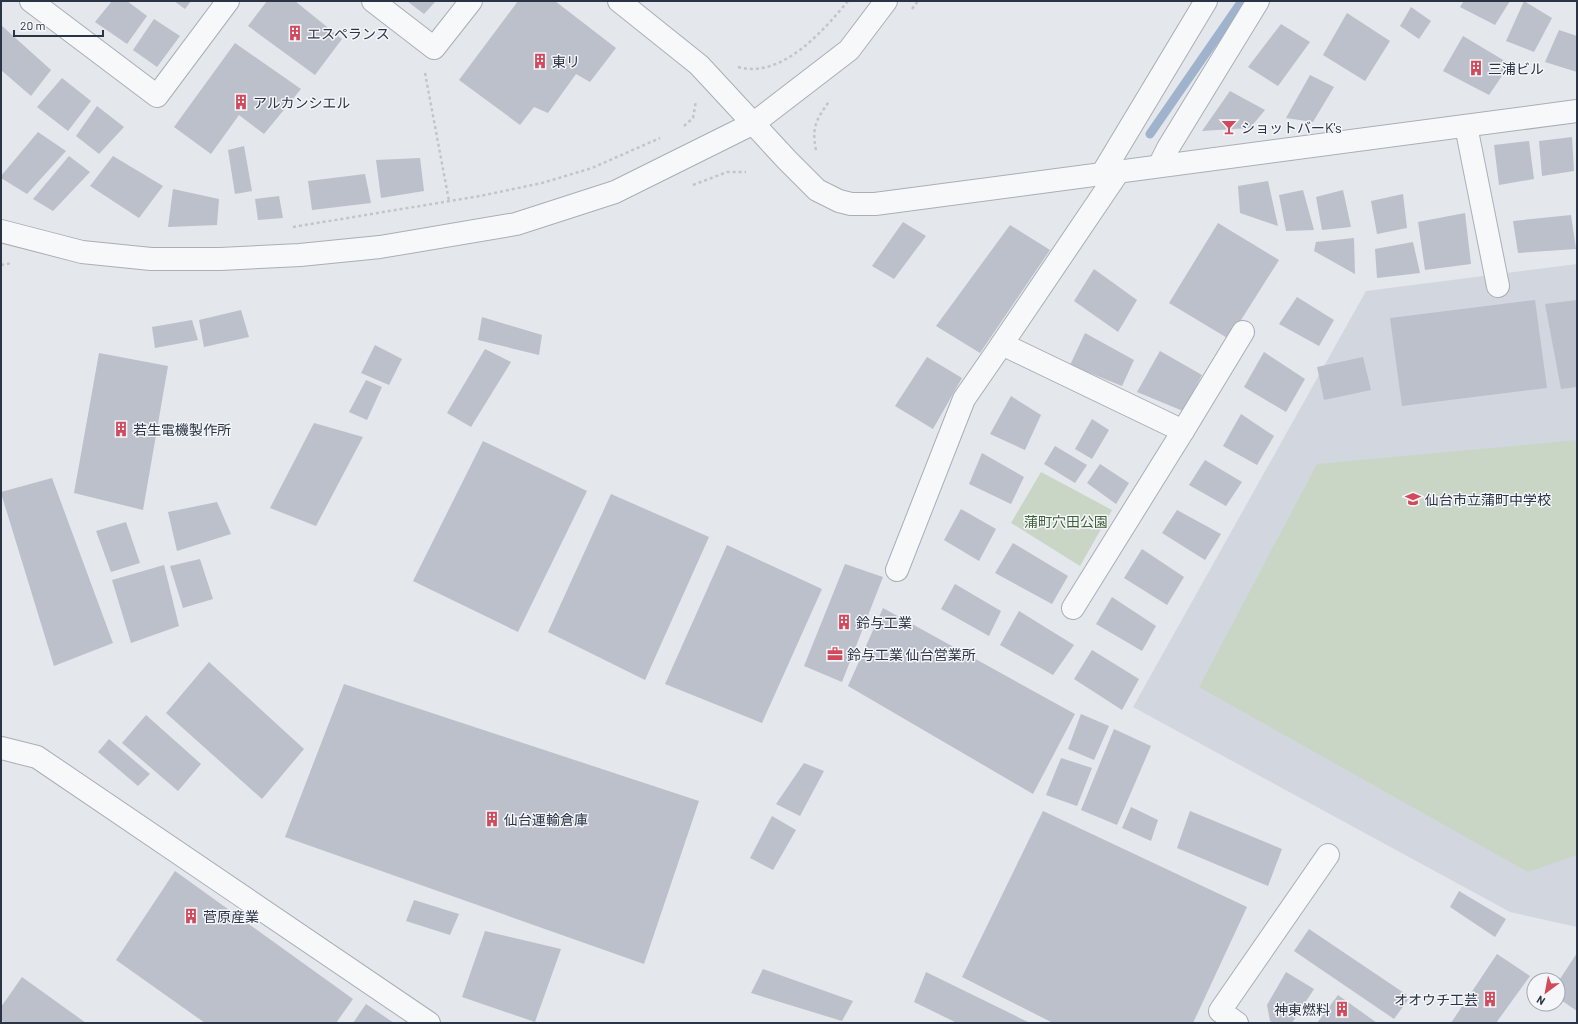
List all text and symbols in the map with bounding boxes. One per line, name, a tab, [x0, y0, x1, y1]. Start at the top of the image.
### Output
scale bar	[14, 12, 103, 38]
text: 20 m	[20, 18, 46, 32]
building icon: エスペランス	[286, 24, 304, 42]
place label: エスペランス	[307, 25, 390, 42]
building icon: 東リ	[531, 52, 549, 70]
place label: 東リ	[552, 53, 580, 70]
building icon: 三浦ビル	[1467, 59, 1485, 77]
place label: 三浦ビル	[1488, 60, 1544, 77]
building icon: アルカンシエル	[232, 93, 250, 111]
place label: アルカンシエル	[253, 94, 350, 111]
bar icon: ショットバーK's	[1220, 118, 1238, 136]
place label: ショットバーK's	[1241, 119, 1342, 136]
building icon: 若生電機製作所	[112, 420, 130, 438]
place label: 若生電機製作所	[133, 421, 231, 438]
school or university icon: 仙台市立蒲町中学校	[1404, 490, 1422, 508]
place label: 仙台市立蒲町中学校	[1425, 491, 1551, 508]
park label: 蒲町穴田公園	[1024, 513, 1108, 530]
building icon: 鈴与工業	[835, 613, 853, 631]
place label: 鈴与工業	[856, 614, 912, 631]
office icon: 鈴与工業 仙台営業所	[826, 645, 844, 663]
place label: 鈴与工業 仙台営業所	[847, 646, 976, 663]
building icon: 仙台運輸倉庫	[483, 810, 501, 828]
place label: 仙台運輸倉庫	[504, 811, 588, 828]
building icon: 菅原産業	[182, 907, 200, 925]
place label: 菅原産業	[203, 908, 259, 925]
north arrow	[1526, 972, 1566, 1012]
building icon: オオウチ工芸	[1481, 990, 1499, 1008]
place label: オオウチ工芸	[1394, 991, 1478, 1008]
text: N	[1534, 993, 1547, 1008]
building icon: 神東燃料	[1333, 1000, 1351, 1018]
place label: 神東燃料	[1274, 1001, 1330, 1018]

